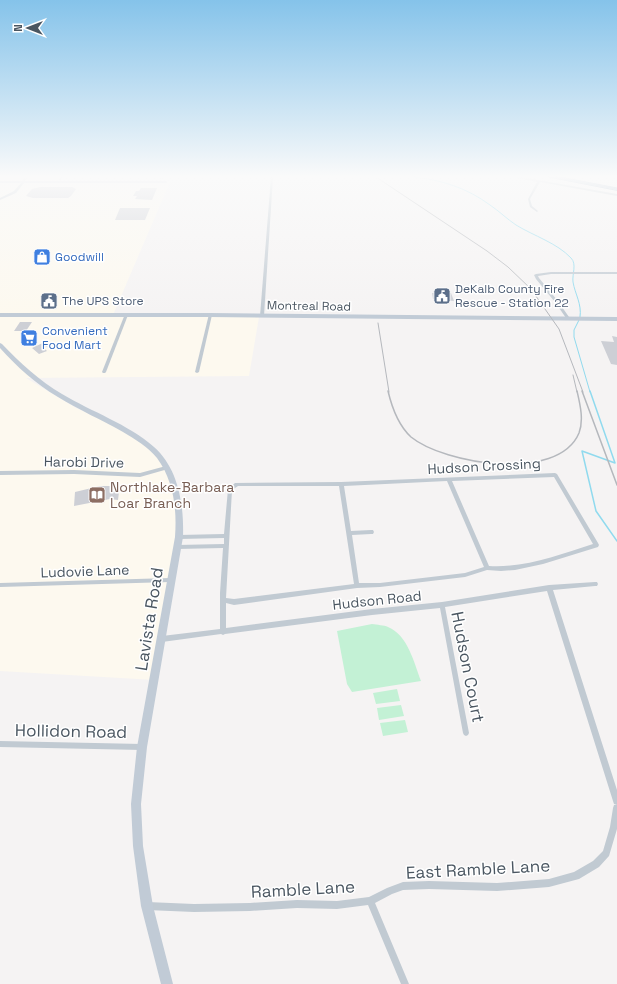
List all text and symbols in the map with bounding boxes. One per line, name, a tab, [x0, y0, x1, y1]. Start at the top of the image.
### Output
north arrow	[8, 8, 48, 48]
text: N	[11, 24, 25, 32]
shop icon: Goodwill	[32, 247, 52, 267]
place label: Goodwill	[55, 249, 104, 265]
place label: DeKalb County Fire Rescue - Station 22	[455, 281, 569, 311]
public building icon: DeKalb County Fire Rescue - Station 22	[432, 286, 452, 306]
public building icon: The UPS Store	[39, 291, 59, 311]
place label: The UPS Store	[62, 293, 144, 309]
street label: Montreal Road	[267, 297, 351, 315]
place label: Convenient Food Mart	[42, 323, 108, 353]
supermarket icon: Convenient Food Mart	[19, 328, 39, 348]
street label: Harobi Drive	[44, 452, 124, 472]
street label: Hudson Crossing	[427, 454, 541, 478]
place label: Northlake-Barbara Loar Branch	[110, 478, 234, 512]
library icon: Northlake-Barbara Loar Branch	[87, 485, 107, 505]
street label: Ludovie Lane	[40, 560, 130, 582]
street label: Lavista Road	[130, 566, 168, 672]
street label: Hudson Road	[332, 586, 422, 614]
street label: Hudson Court	[446, 610, 490, 725]
street label: Hollidon Road	[15, 719, 127, 743]
street label: East Ramble Lane	[405, 854, 551, 884]
street label: Ramble Lane	[250, 875, 356, 903]

